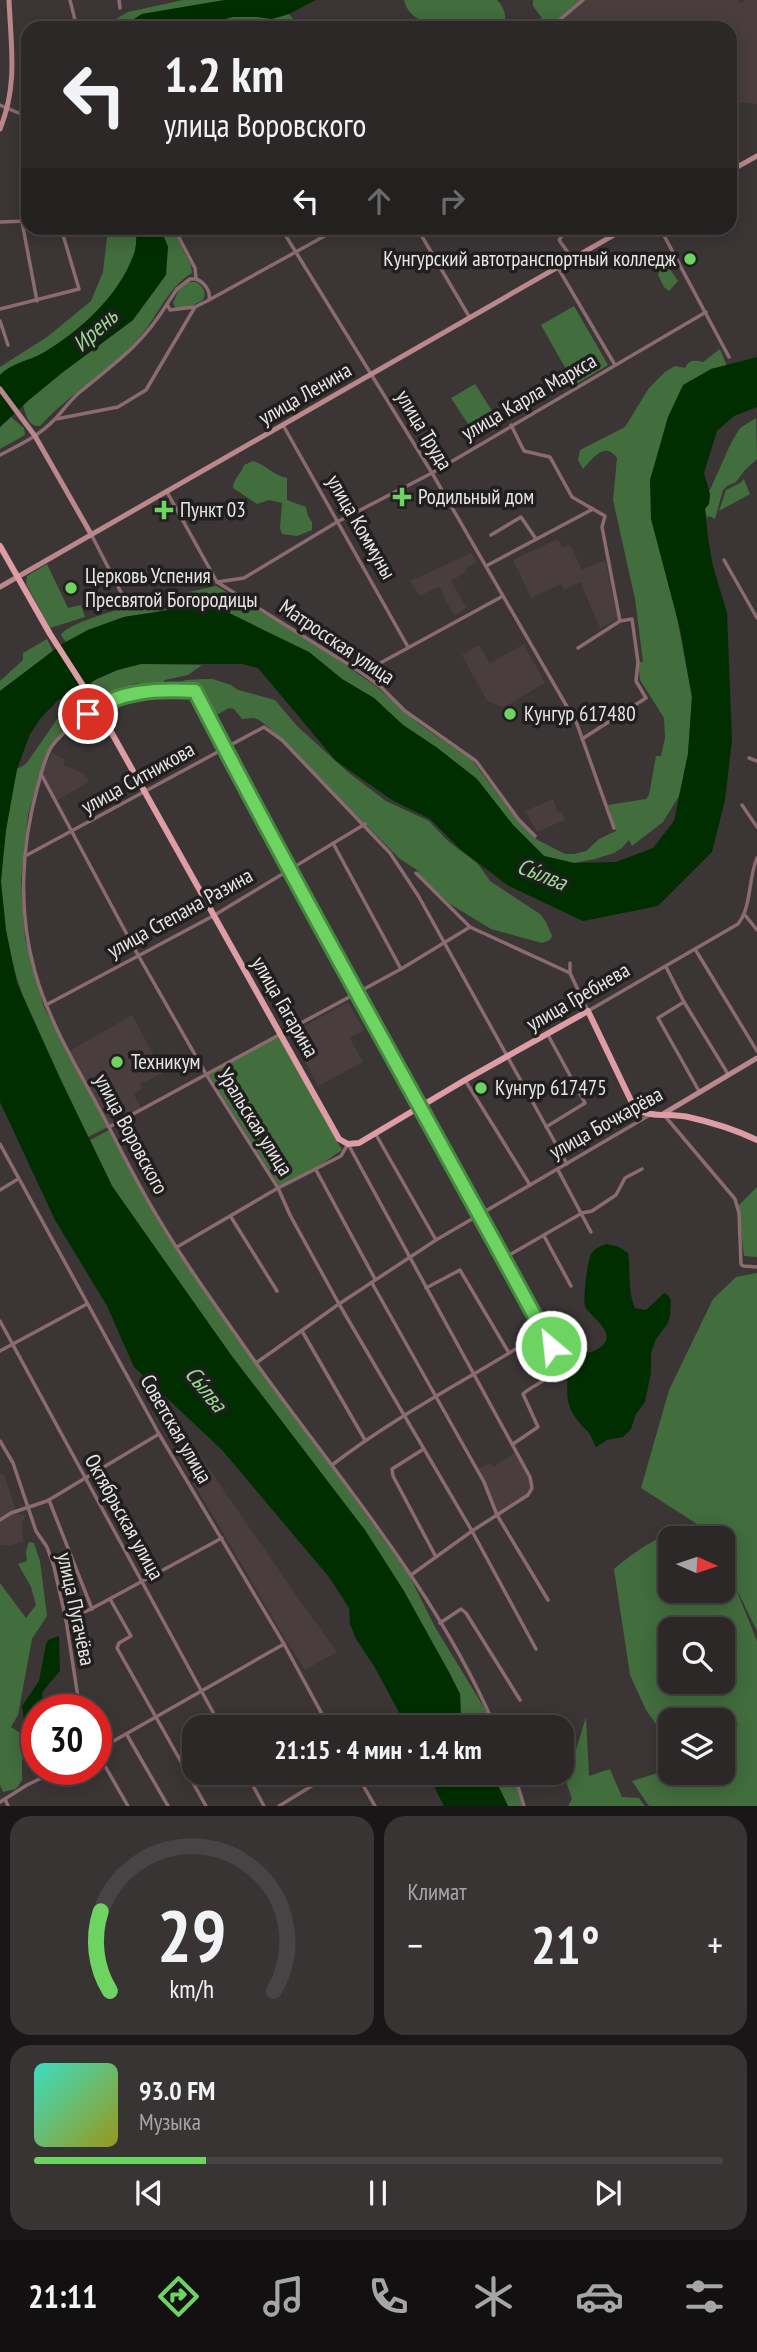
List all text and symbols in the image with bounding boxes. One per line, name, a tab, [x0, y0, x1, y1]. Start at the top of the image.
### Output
text: 1.2 km	[164, 42, 284, 106]
icon: left	[49, 49, 140, 140]
text: улица Воровского	[164, 104, 366, 146]
icon: left	[287, 182, 325, 220]
icon: ahead	[360, 182, 398, 220]
icon: right	[433, 182, 471, 220]
place label: Кунгурский автотранспортный колледж	[383, 245, 677, 272]
marker: Кунгурский автотранспортный колледж	[682, 251, 698, 267]
water label: Ирень	[66, 301, 124, 357]
street label: улица Карла Маркса	[456, 347, 601, 446]
street label: улица Ленина	[254, 356, 356, 431]
street label: улица Труда	[390, 385, 459, 475]
street label: улица Коммуны	[321, 470, 402, 584]
place label: Родильный дом	[418, 483, 534, 510]
marker: Родильный дом	[392, 487, 412, 507]
place label: Пункт 03	[180, 496, 246, 523]
marker: Пункт 03	[154, 500, 174, 520]
place label: Церковь Успения Пресвятой Богородицы	[85, 562, 258, 613]
marker: Церковь Успения Пресвятой Богородицы	[63, 580, 79, 596]
street label: Матросская улица	[274, 593, 400, 690]
pin	[58, 684, 118, 744]
icon: arrive	[69, 695, 107, 733]
place label: Кунгур 617480	[524, 700, 636, 727]
marker: Кунгур 617480	[502, 706, 518, 722]
street label: улица Ситникова	[76, 735, 199, 820]
water label: Сы́лва	[513, 851, 573, 897]
street label: улица Степана Разина	[102, 861, 257, 964]
street label: улица Гагарина	[246, 951, 325, 1062]
street label: улица Гребнева	[521, 956, 634, 1037]
place label: Техникум	[131, 1048, 201, 1075]
marker: Техникум	[109, 1054, 125, 1070]
street label: Уральская улица	[212, 1063, 299, 1181]
street label: улица Воровского	[88, 1069, 175, 1199]
place label: Кунгур 617475	[495, 1074, 607, 1101]
marker: Кунгур 617475	[473, 1080, 489, 1096]
street label: улица Бочкарёва	[544, 1080, 667, 1165]
position arrow	[514, 1309, 588, 1383]
water label: Сы́лва	[179, 1360, 235, 1419]
street label: Советская улица	[134, 1369, 218, 1488]
street label: Октябрьская улица	[79, 1449, 170, 1585]
north arrow	[658, 1526, 735, 1603]
map controls	[658, 1526, 735, 1785]
street label: улица Пугачёва	[51, 1550, 102, 1668]
button: search	[658, 1617, 735, 1694]
speed limit sign: 30	[21, 1694, 112, 1785]
button: layers	[658, 1708, 735, 1785]
text: 21:15 · 4 мин · 1.4 km	[274, 1733, 482, 1766]
text: Климат	[408, 1877, 467, 1906]
text: 29	[157, 1888, 227, 1982]
text: 21°	[531, 1911, 600, 1978]
text: −	[408, 1920, 423, 1969]
text: +	[707, 1920, 723, 1969]
text: km/h	[170, 1973, 214, 2005]
text: 93.0 FM	[139, 2074, 215, 2107]
text: Музыка	[139, 2107, 201, 2136]
icon: previous	[130, 2174, 168, 2212]
icon: pause	[359, 2174, 397, 2212]
icon: next	[589, 2174, 627, 2212]
icon: directions	[154, 2272, 203, 2321]
icon: music	[259, 2272, 308, 2321]
icon: phone	[364, 2272, 413, 2321]
icon: climate	[469, 2272, 518, 2321]
icon: car	[575, 2272, 624, 2321]
icon: filters	[680, 2272, 729, 2321]
text: 21:11	[28, 2275, 97, 2317]

